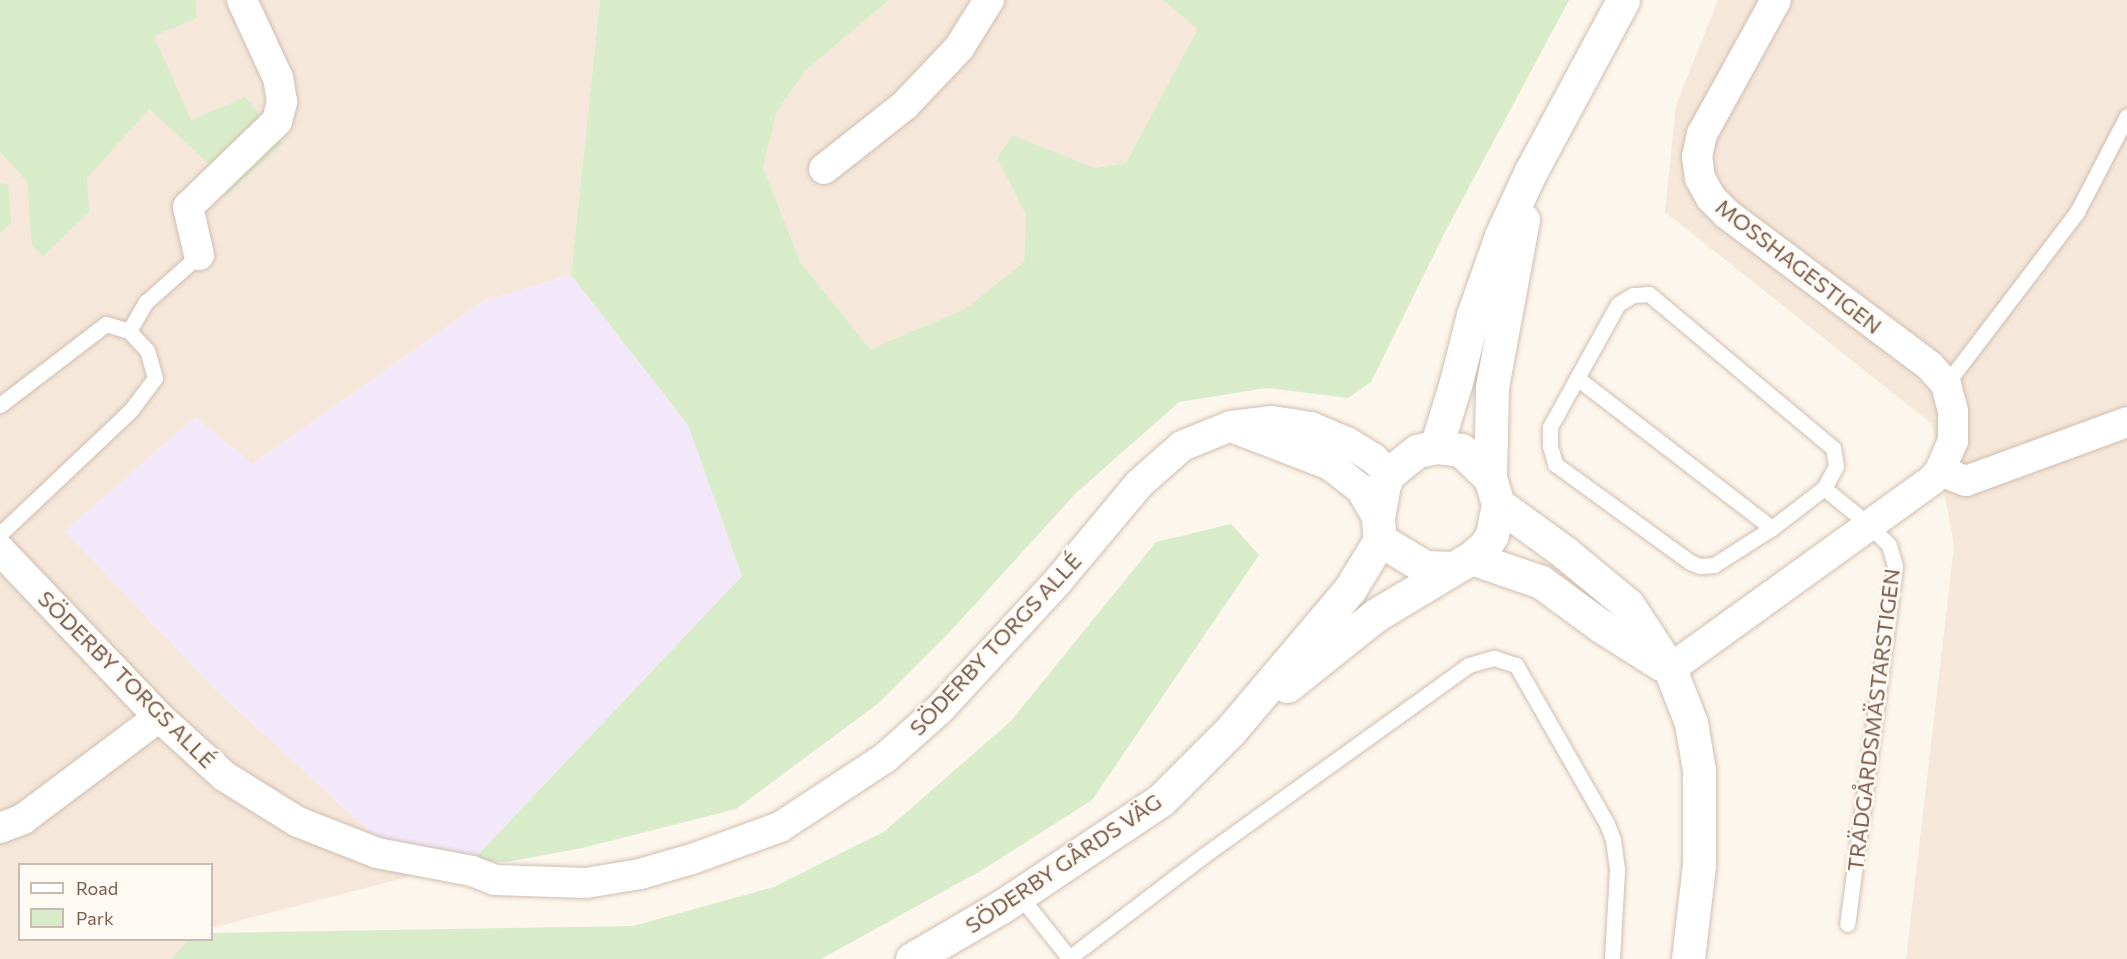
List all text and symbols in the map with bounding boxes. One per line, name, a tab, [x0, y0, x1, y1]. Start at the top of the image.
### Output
street label: MOSSHAGESTIGEN	[1711, 193, 1887, 339]
street label: SÖDERBY TORGS ALLÉ	[904, 547, 1086, 741]
street label: TRÄDGÅRDSMÄSTARSTIGEN	[1841, 567, 1905, 873]
street label: SÖDERBY TORGS ALLÉ	[33, 585, 221, 773]
street label: SÖDERBY GÅRDS VÄG	[960, 788, 1166, 938]
legend	[18, 863, 213, 941]
text: Road	[76, 877, 118, 899]
text: Park	[76, 907, 114, 929]

